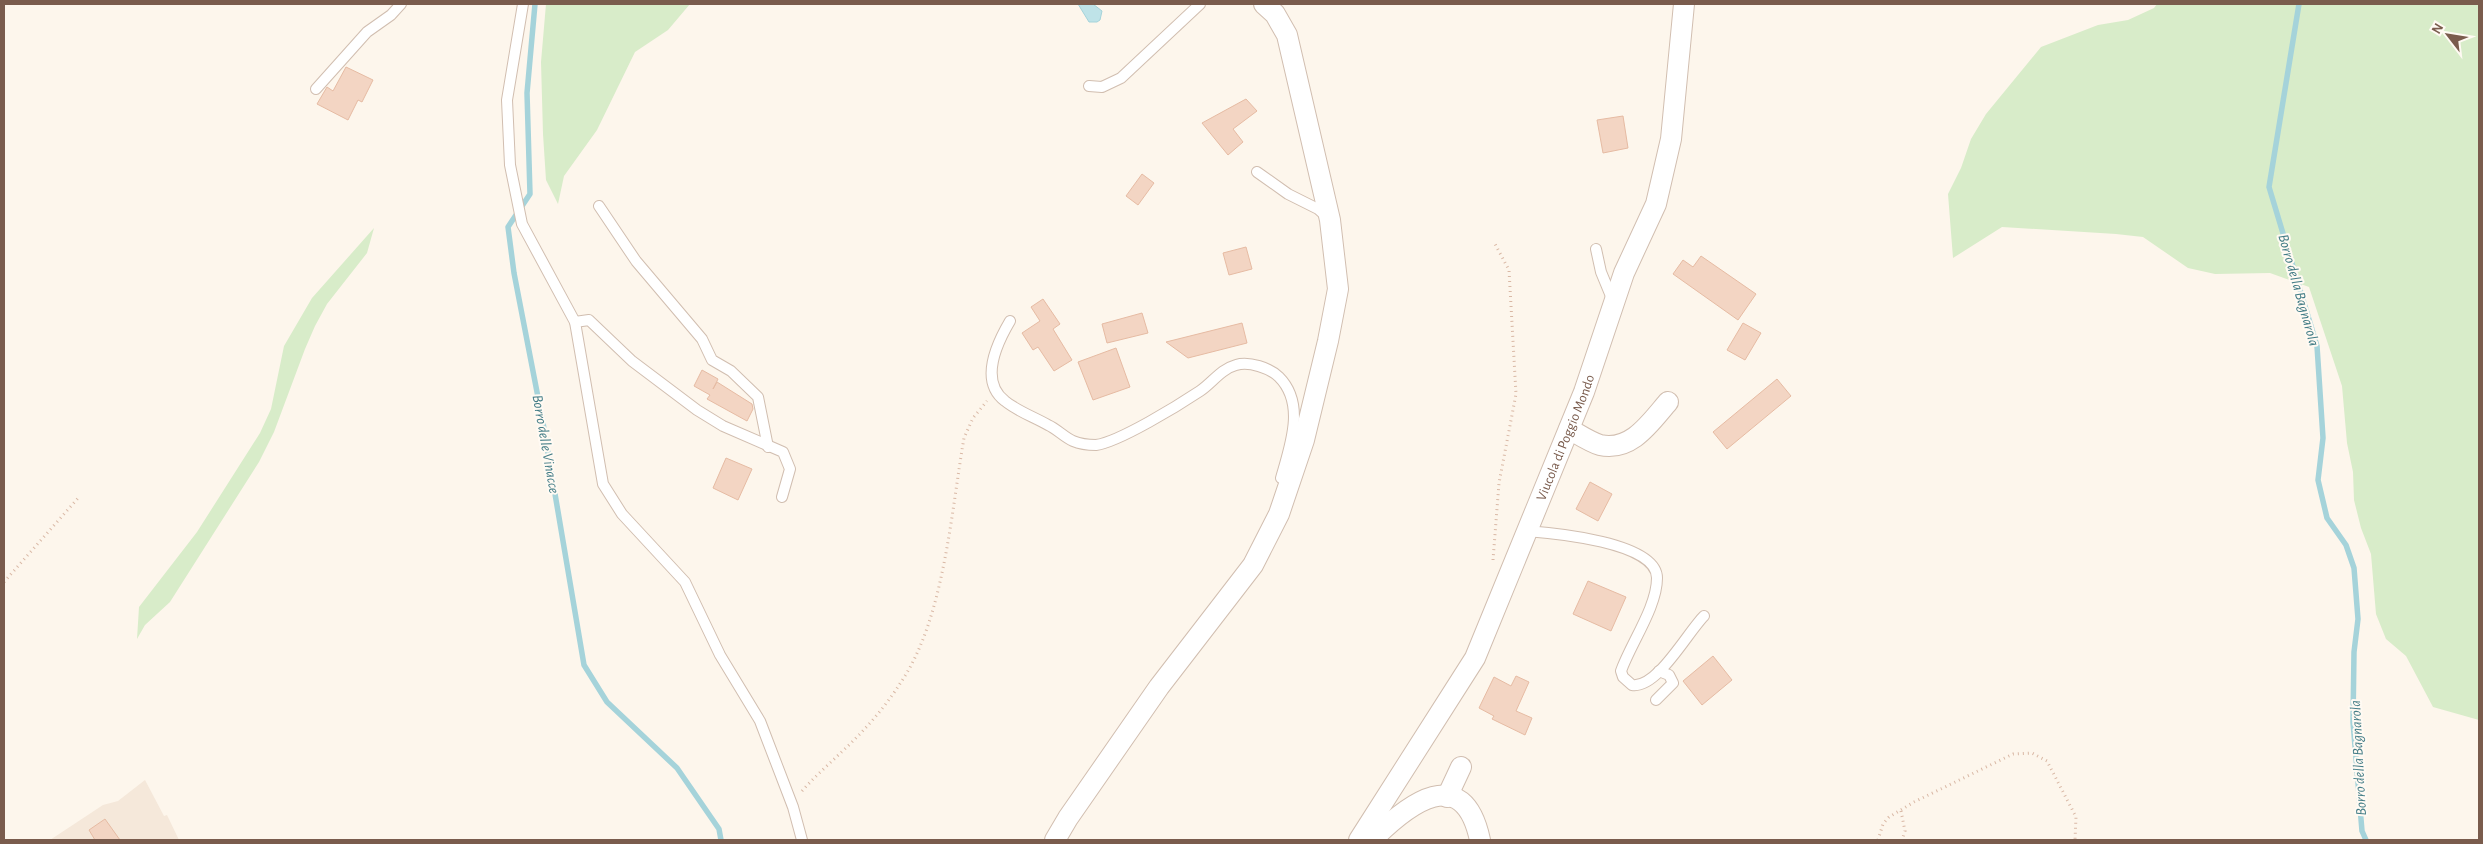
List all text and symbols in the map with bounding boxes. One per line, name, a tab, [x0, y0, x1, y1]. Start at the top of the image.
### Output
north arrow	[2423, 10, 2473, 60]
text: N	[2429, 21, 2446, 37]
water label: Borro della Bagnarola	[2275, 232, 2322, 348]
street label: Viucola di Poggio Mondo	[1534, 373, 1597, 503]
water label: Borro delle Vinacce	[529, 394, 562, 495]
water label: Borro della Bagnarola	[2348, 700, 2369, 816]

